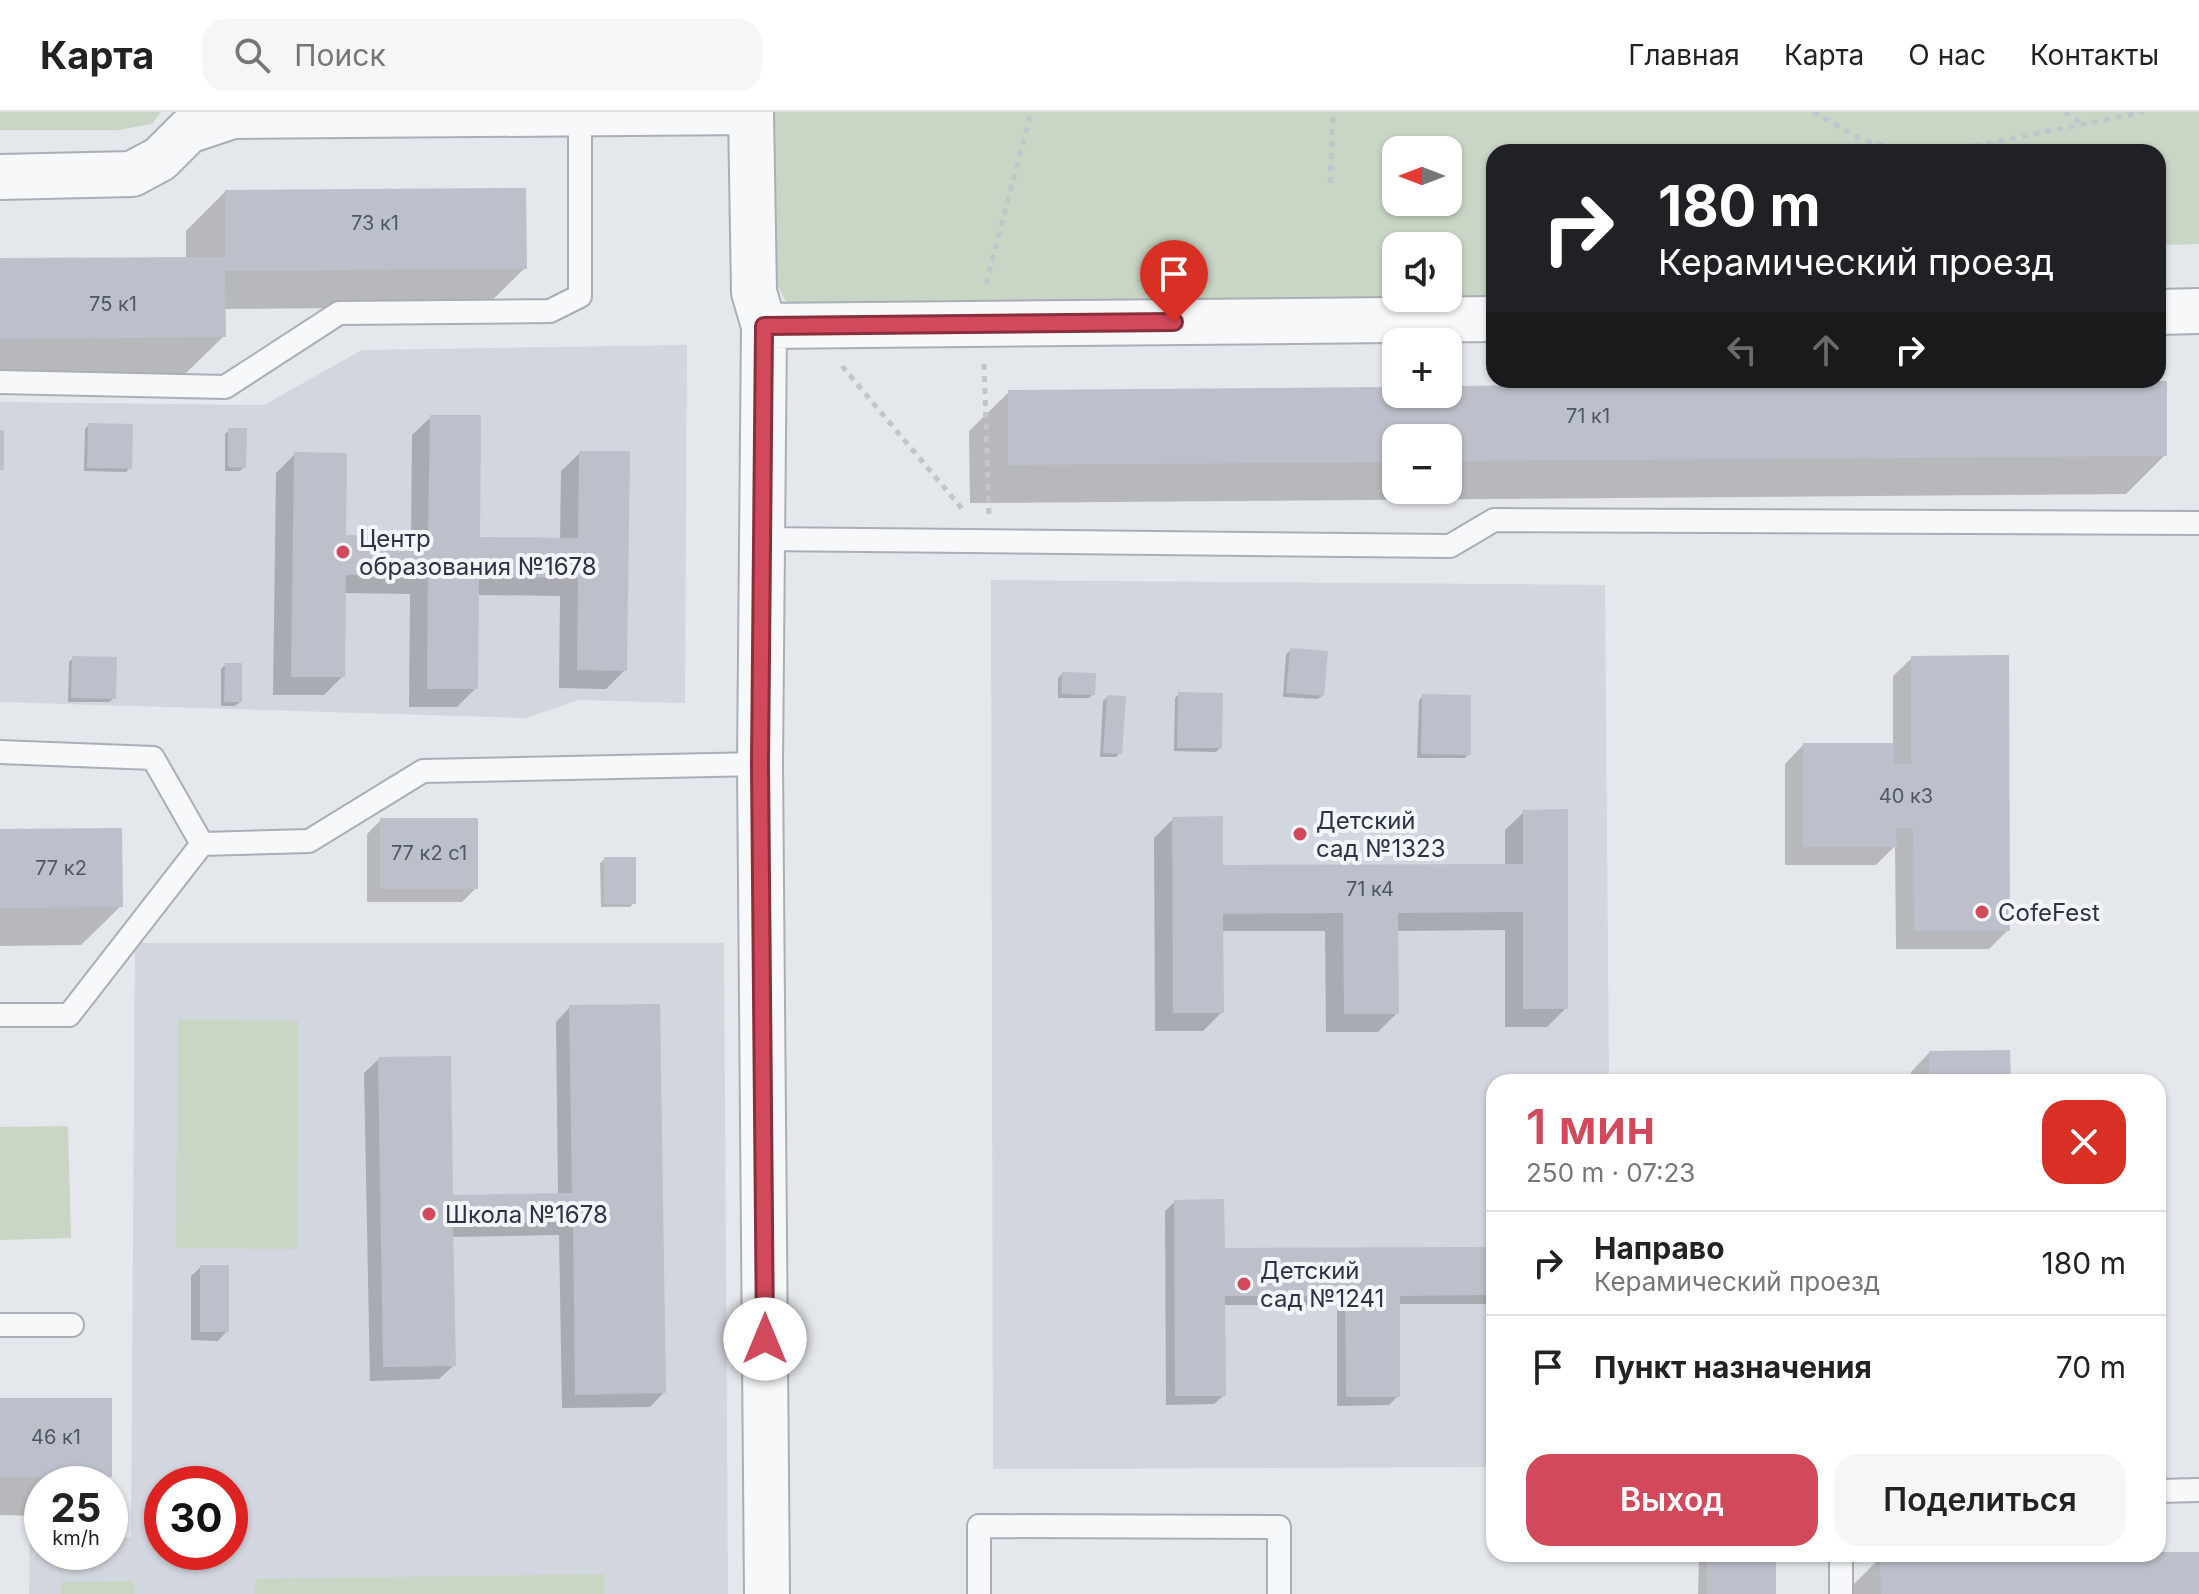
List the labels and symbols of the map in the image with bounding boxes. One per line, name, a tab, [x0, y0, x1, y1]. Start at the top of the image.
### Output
north arrow	[1382, 136, 1462, 216]
house number: 73 к1	[351, 211, 399, 235]
pin	[1140, 240, 1208, 322]
house number: 75 к1	[89, 292, 137, 316]
house number: 71 к1	[1566, 404, 1610, 428]
place label: Центр образования №1678	[359, 524, 597, 581]
marker: Центр образования №1678	[334, 543, 352, 561]
house number: 40 к3	[1879, 784, 1933, 808]
place label: Детский сад №1323	[1316, 806, 1446, 863]
marker: Детский сад №1323	[1291, 825, 1309, 843]
house number: 77 к2 с1	[391, 841, 467, 865]
house number: 77 к2	[35, 856, 87, 880]
house number: 71 к4	[1346, 877, 1394, 901]
place label: CofeFest	[1998, 898, 2100, 927]
marker: CofeFest	[1973, 903, 1991, 921]
place label: Школа №1678	[445, 1200, 608, 1229]
marker: Школа №1678	[420, 1205, 438, 1223]
place label: Детский сад №1241	[1260, 1256, 1384, 1313]
marker: Детский сад №1241	[1235, 1275, 1253, 1293]
position arrow	[723, 1297, 807, 1381]
house number: 46 к1	[31, 1425, 81, 1449]
speed limit sign: 30	[144, 1466, 248, 1570]

